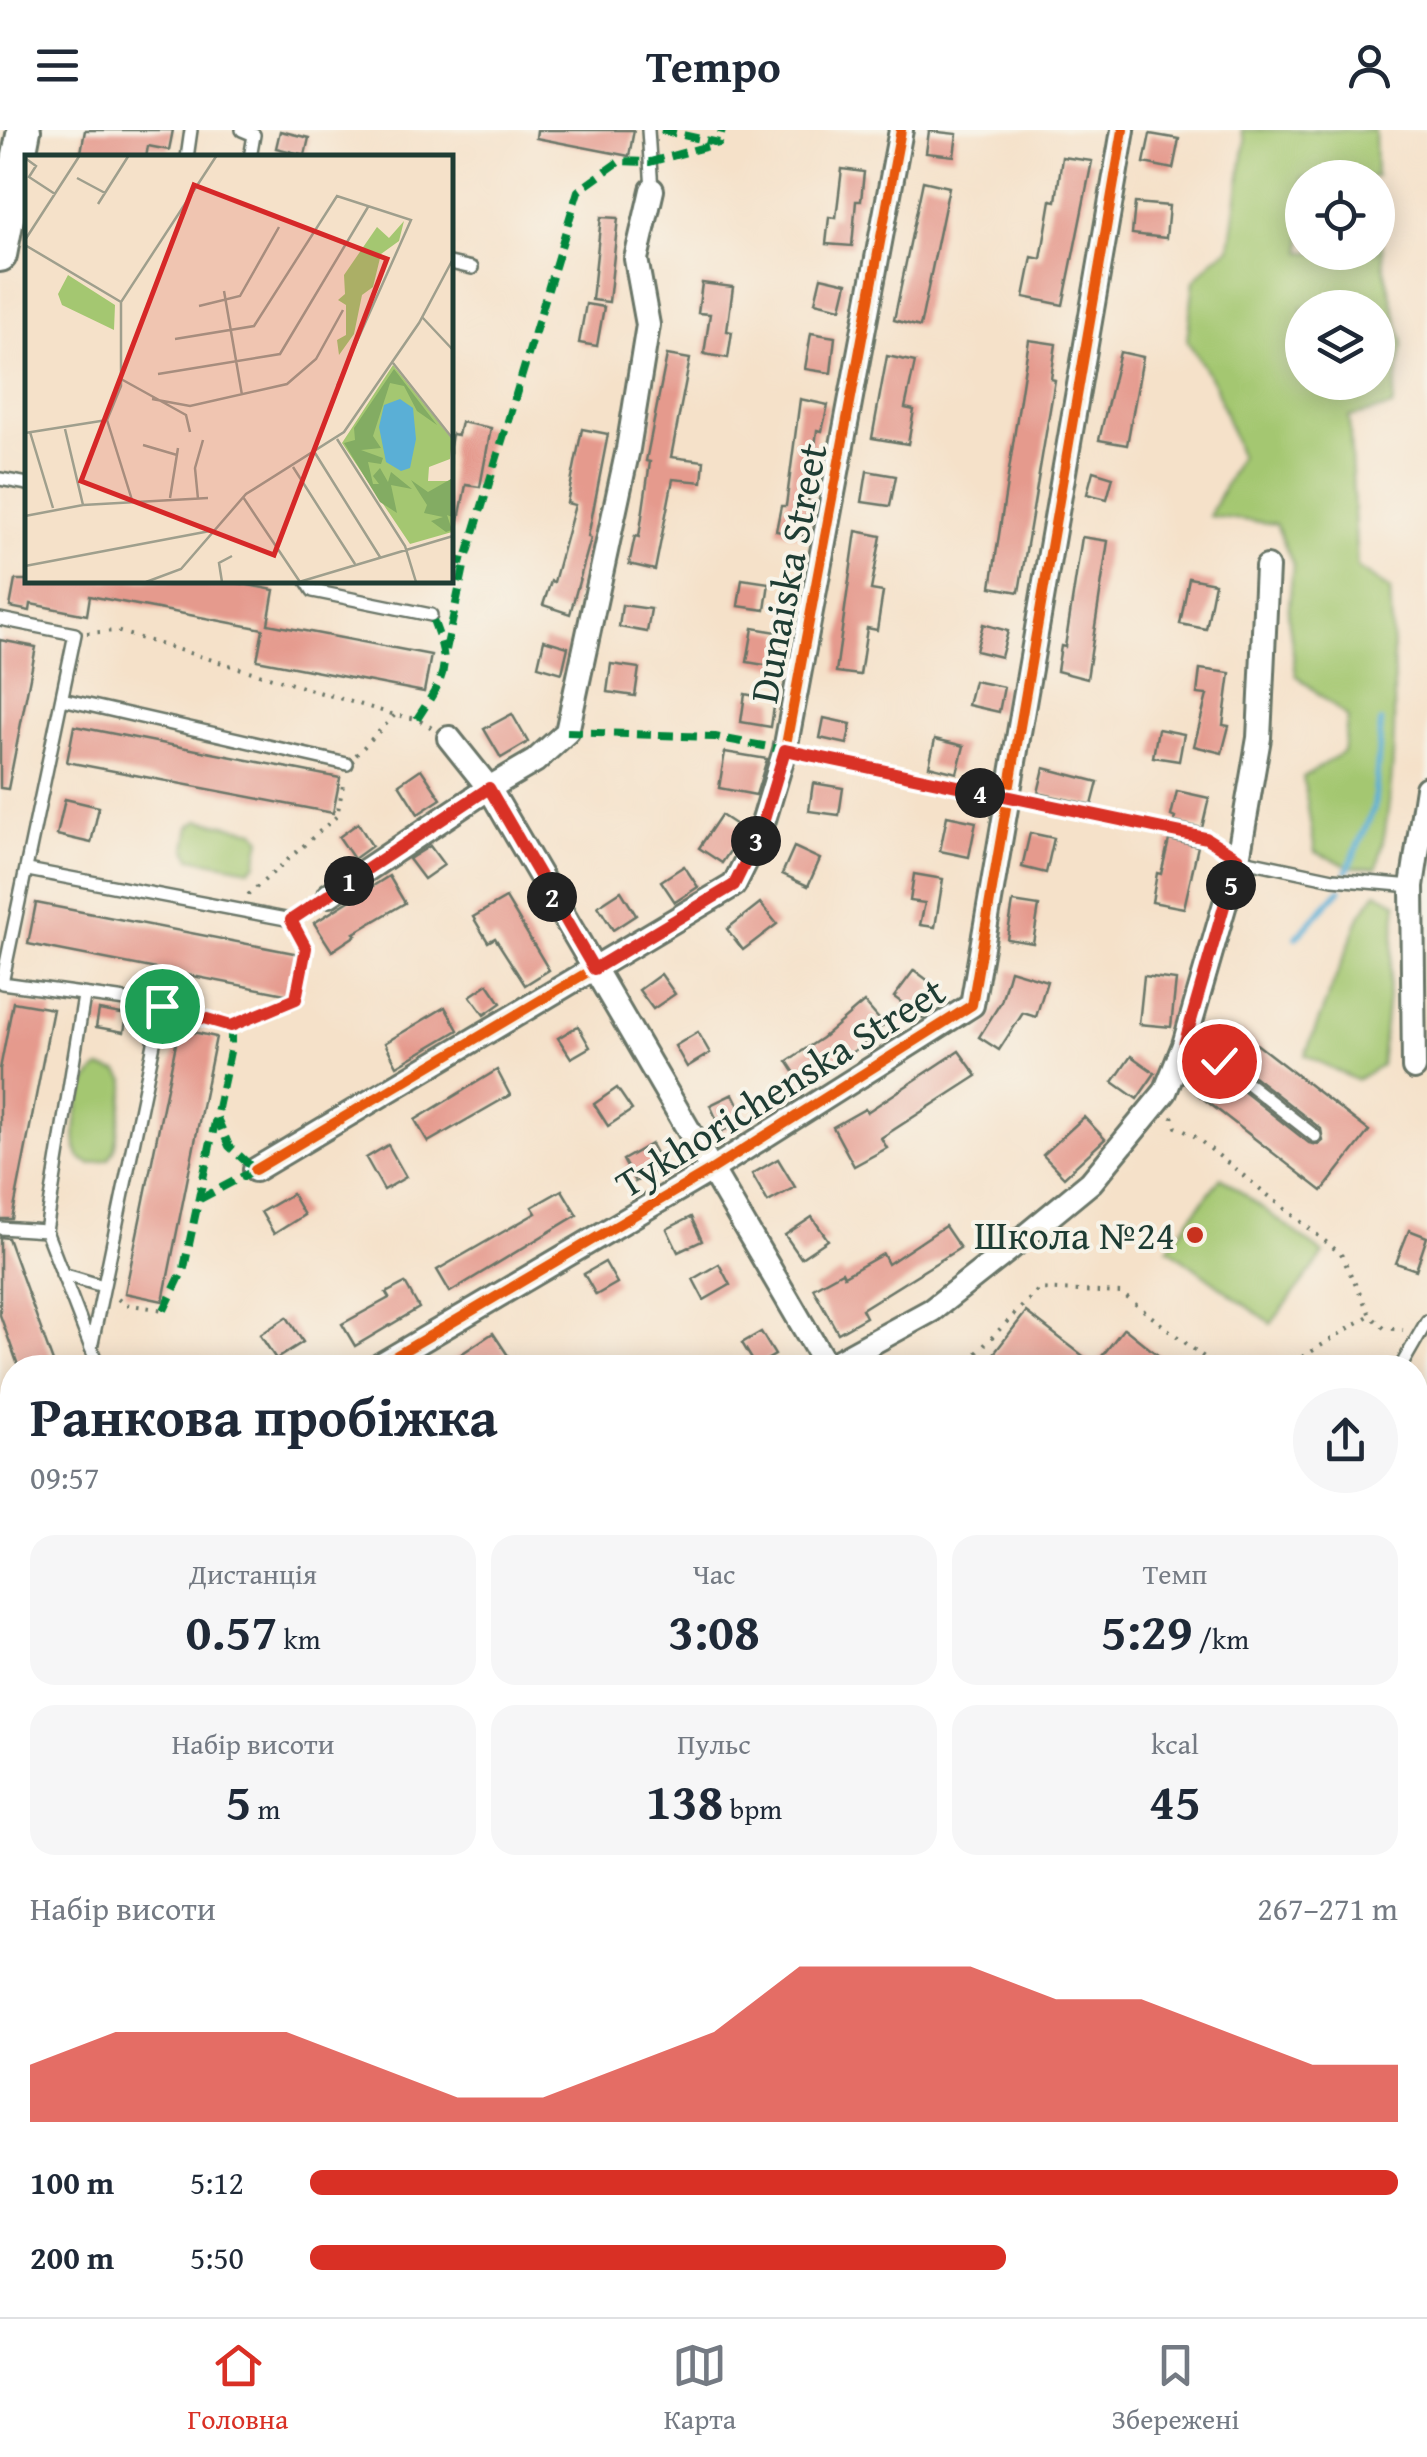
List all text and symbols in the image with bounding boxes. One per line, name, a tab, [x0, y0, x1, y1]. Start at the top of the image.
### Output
text: Tempo	[646, 33, 781, 98]
icon: menu	[30, 38, 85, 93]
icon: person	[1342, 38, 1397, 93]
inset map	[25, 155, 452, 582]
map controls	[1285, 160, 1395, 400]
button: locate	[1285, 160, 1395, 270]
button: layers	[1285, 290, 1395, 400]
street label: Dunaiska Street	[733, 438, 842, 708]
pin: 4	[955, 768, 1005, 818]
text: 4	[973, 772, 987, 813]
pin: 3	[731, 816, 781, 866]
text: 3	[749, 820, 763, 861]
pin: 1	[324, 856, 374, 906]
text: 1	[342, 860, 356, 901]
pin: 5	[1206, 860, 1256, 910]
text: 5	[1224, 864, 1238, 905]
pin: 2	[527, 872, 577, 922]
text: 2	[545, 876, 559, 917]
street label: Tykhorichenska Street	[603, 961, 956, 1212]
pin	[120, 964, 205, 1049]
icon: arrive	[135, 979, 190, 1034]
pin	[1177, 1019, 1262, 1104]
icon: check	[1192, 1034, 1247, 1089]
place label: Школа №24	[974, 1205, 1175, 1264]
marker: Школа №24	[1184, 1224, 1206, 1246]
text: Ранкова пробіжка	[30, 1376, 498, 1456]
button: share	[1293, 1388, 1398, 1493]
text: 09:57	[30, 1454, 99, 1501]
text: Дистанція	[189, 1553, 317, 1594]
text: Час	[693, 1553, 735, 1594]
text: Темп	[1143, 1553, 1207, 1594]
text: 0.57	[185, 1594, 277, 1667]
text: 3:08	[668, 1594, 760, 1667]
text: 5:29	[1101, 1594, 1193, 1667]
text: km	[277, 1618, 321, 1659]
text: /km	[1193, 1618, 1249, 1659]
text: Набір висоти	[172, 1723, 334, 1764]
text: Пульс	[677, 1723, 751, 1764]
text: kcal	[1151, 1723, 1199, 1764]
text: 5	[226, 1764, 251, 1837]
text: 138	[646, 1764, 724, 1837]
text: 45	[1149, 1764, 1201, 1837]
text: m	[251, 1788, 280, 1829]
text: bpm	[724, 1788, 782, 1829]
text: Набір висоти	[30, 1885, 216, 1932]
text: 267–271 m	[1257, 1885, 1398, 1932]
text: 100 m	[30, 2159, 114, 2206]
text: 5:12	[190, 2159, 244, 2206]
text: 200 m	[30, 2234, 114, 2281]
text: 5:50	[190, 2234, 244, 2281]
tab: Головна	[188, 2338, 288, 2439]
tab: Карта	[664, 2338, 736, 2439]
tab: Збережені	[1111, 2338, 1239, 2439]

